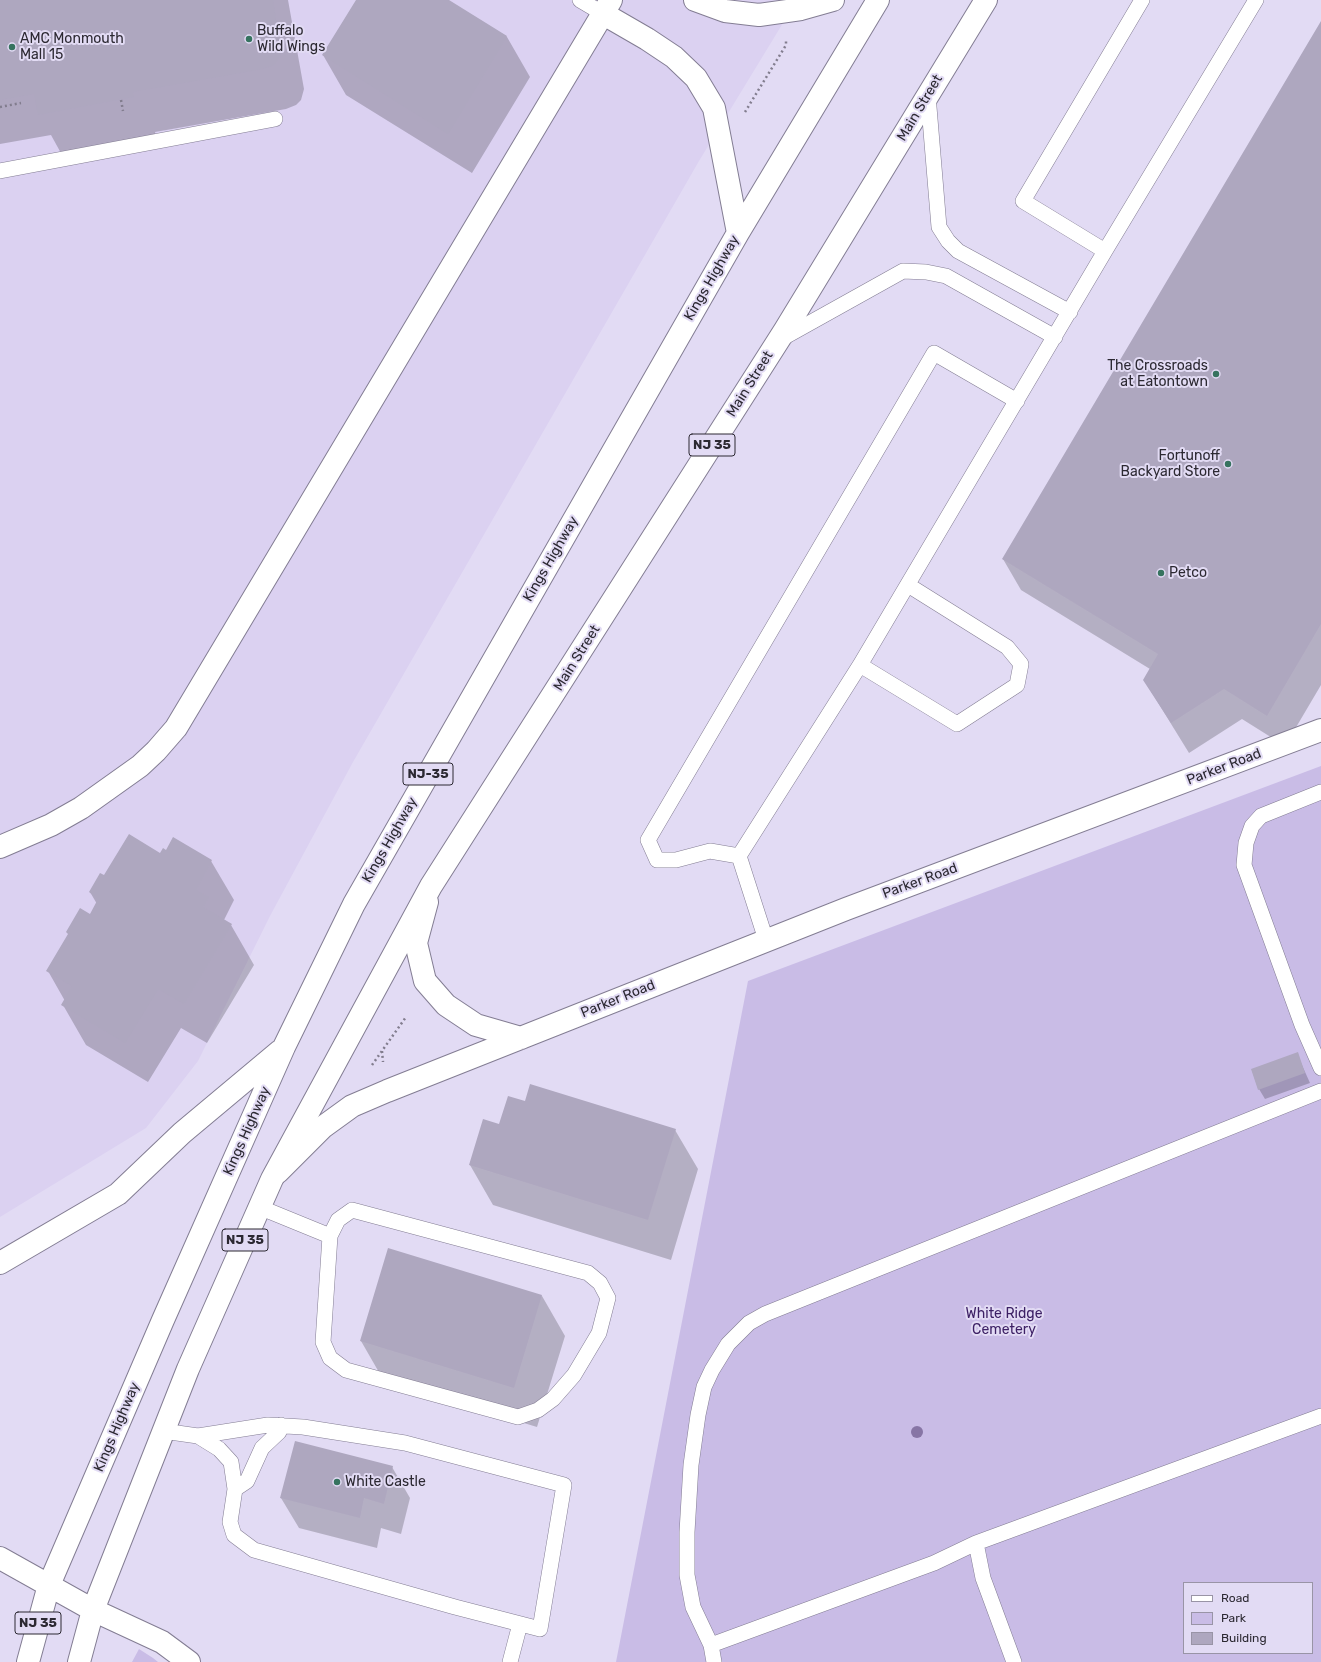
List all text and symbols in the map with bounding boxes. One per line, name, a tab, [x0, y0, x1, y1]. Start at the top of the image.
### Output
place label: Buffalo Wild Wings	[257, 23, 325, 56]
place label: AMC Monmouth Mall 15	[20, 31, 124, 64]
marker: Buffalo Wild Wings	[244, 34, 254, 44]
marker: AMC Monmouth Mall 15	[7, 42, 17, 52]
street label: Main Street	[894, 72, 946, 144]
street label: Kings Highway	[681, 232, 743, 324]
street label: Main Street	[723, 348, 777, 420]
place label: The Crossroads at Eatontown	[1107, 358, 1208, 390]
marker: The Crossroads at Eatontown	[1211, 369, 1221, 379]
road number: NJ 35	[689, 434, 735, 456]
place label: Fortunoff Backyard Store	[1121, 448, 1220, 480]
marker: Fortunoff Backyard Store	[1223, 459, 1233, 469]
street label: Kings Highway	[520, 513, 582, 605]
place label: Petco	[1169, 565, 1207, 581]
marker: Petco	[1156, 568, 1166, 578]
street label: Main Street	[550, 622, 604, 694]
street label: Parker Road	[1184, 745, 1264, 789]
road number: NJ-35	[403, 763, 453, 785]
street label: Kings Highway	[359, 794, 421, 886]
street label: Parker Road	[880, 860, 960, 902]
street label: Parker Road	[578, 976, 658, 1022]
street label: Kings Highway	[220, 1084, 274, 1178]
road number: NJ 35	[222, 1229, 268, 1251]
park label: White Ridge Cemetery	[966, 1306, 1042, 1338]
street label: Kings Highway	[91, 1380, 143, 1474]
place label: White Castle	[345, 1474, 426, 1490]
marker: White Castle	[332, 1477, 342, 1487]
legend	[1183, 1582, 1313, 1654]
text: Road	[1221, 1591, 1249, 1605]
text: Park	[1221, 1611, 1246, 1625]
road number: NJ 35	[15, 1612, 61, 1634]
text: Building	[1221, 1631, 1267, 1645]

